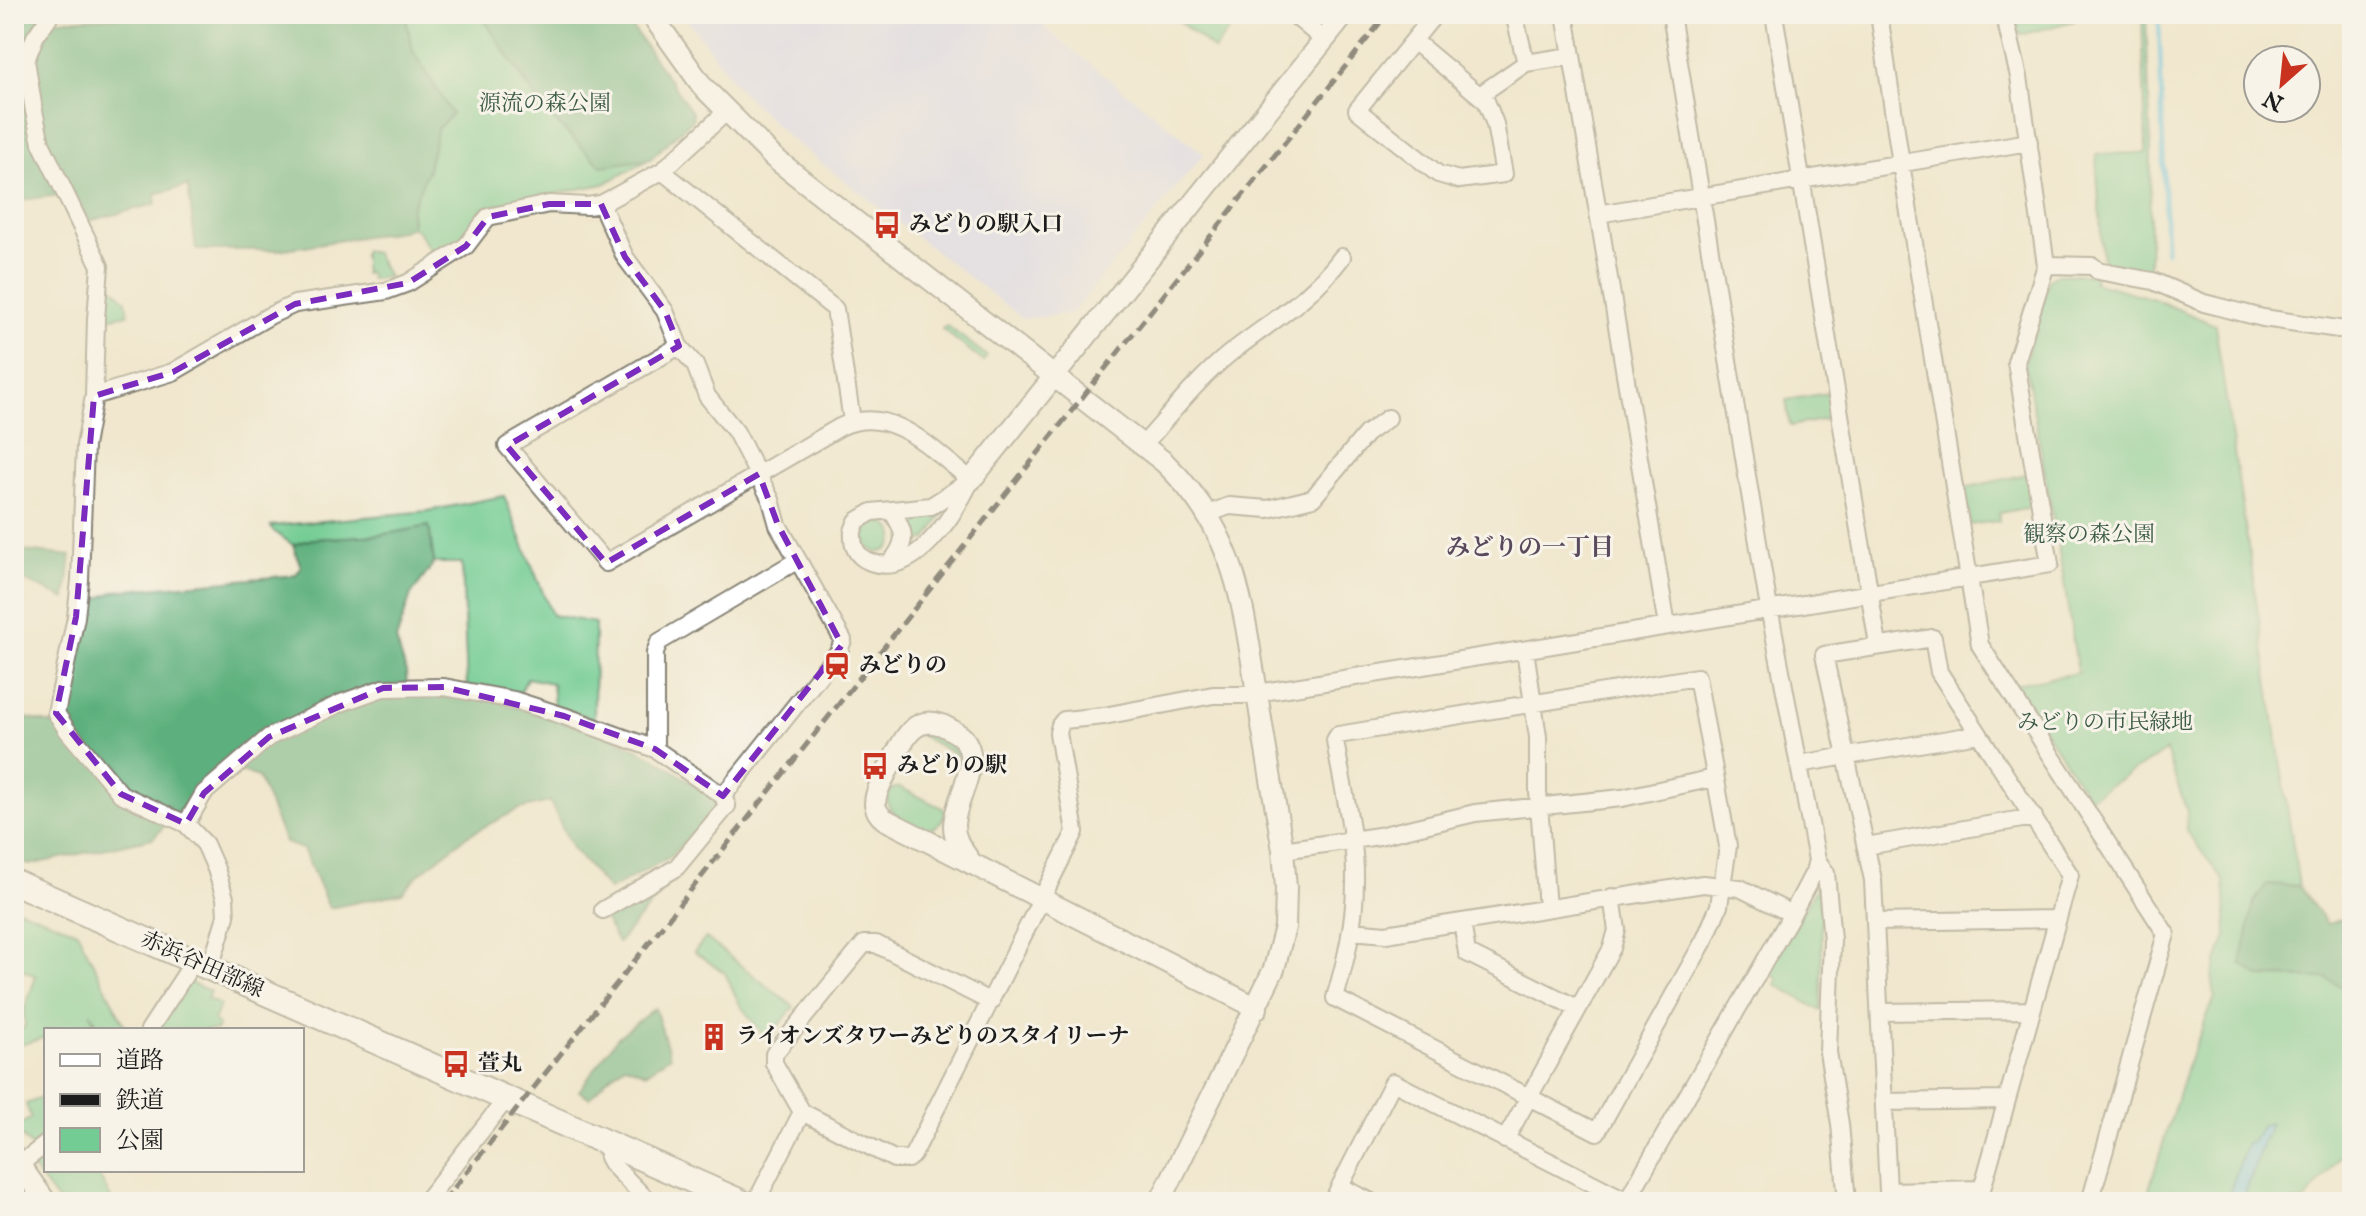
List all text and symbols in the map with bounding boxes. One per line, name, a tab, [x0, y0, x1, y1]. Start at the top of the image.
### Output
north arrow	[2242, 44, 2322, 124]
text: N	[2259, 83, 2290, 117]
park label: 源流の森公園	[479, 90, 611, 118]
bus stop icon: みどりの駅入口	[872, 210, 902, 240]
place label: みどりの駅入口	[909, 211, 1063, 239]
park label: 観察の森公園	[2023, 521, 2155, 549]
district label: みどりの一丁目	[1446, 533, 1614, 564]
station icon: みどりの	[822, 651, 852, 681]
place label: みどりの	[859, 652, 947, 680]
park label: みどりの市民緑地	[2017, 709, 2193, 737]
bus stop icon: みどりの駅	[860, 751, 890, 781]
place label: みどりの駅	[897, 752, 1007, 780]
street label: 赤浜谷田部線	[136, 925, 268, 1005]
building icon: ライオンズタワーみどりのスタイリーナ	[699, 1022, 729, 1052]
place label: ライオンズタワーみどりのスタイリーナ	[736, 1023, 1130, 1051]
legend	[44, 1028, 304, 1172]
text: 道路	[116, 1046, 164, 1077]
bus stop icon: 萱丸	[441, 1049, 471, 1079]
place label: 萱丸	[478, 1050, 522, 1078]
text: 鉄道	[116, 1086, 164, 1117]
text: 公園	[116, 1126, 164, 1157]

